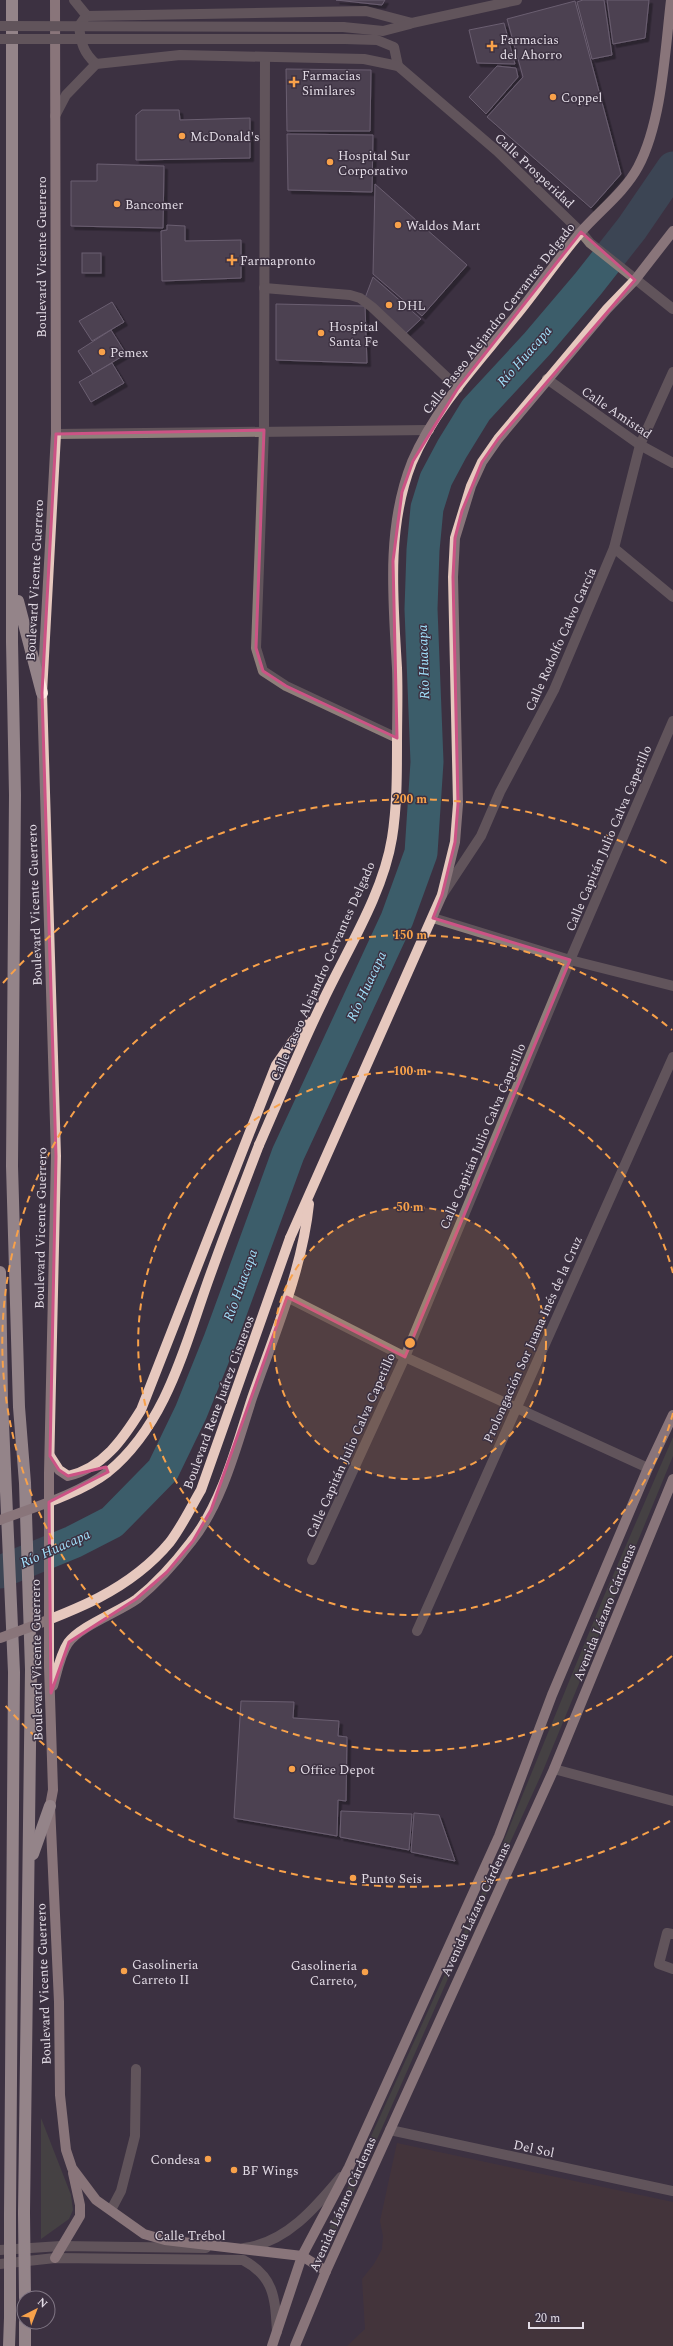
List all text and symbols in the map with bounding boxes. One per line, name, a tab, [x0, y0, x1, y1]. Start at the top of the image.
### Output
place label: Farmacias del Ahorro	[500, 30, 562, 65]
marker: Farmacias del Ahorro	[487, 41, 497, 51]
place label: Farmacias Similares	[302, 66, 361, 101]
marker: Farmacias Similares	[289, 77, 299, 87]
place label: Coppel	[561, 88, 603, 108]
marker: Coppel	[548, 92, 558, 102]
place label: McDonald's	[190, 127, 260, 147]
street label: Calle Prosperidad	[490, 128, 579, 213]
marker: McDonald's	[177, 131, 187, 141]
place label: Hospital Sur Corporativo	[338, 146, 410, 181]
marker: Hospital Sur Corporativo	[325, 157, 335, 167]
street label: Boulevard Vicente Guerrero	[32, 176, 52, 338]
place label: Bancomer	[125, 195, 183, 215]
marker: Bancomer	[112, 199, 122, 209]
place label: Waldos Mart	[406, 216, 481, 236]
street label: Calle Paseo Alejandro Cervantes Delgado	[417, 218, 580, 419]
marker: Waldos Mart	[393, 220, 403, 230]
place label: Farmapronto	[240, 251, 315, 271]
marker: Farmapronto	[227, 255, 237, 265]
place label: DHL	[397, 296, 426, 316]
marker: DHL	[384, 300, 394, 310]
place label: Hospital Santa Fe	[329, 317, 379, 352]
water label: Río Huacapa	[492, 321, 557, 392]
marker: Hospital Santa Fe	[316, 328, 326, 338]
place label: Pemex	[110, 343, 149, 363]
marker: Pemex	[97, 347, 107, 357]
street label: Calle Amistad	[577, 382, 656, 444]
street label: Boulevard Vicente Guerrero	[21, 499, 49, 661]
street label: Calle Rodolfo Calvo García	[520, 564, 602, 715]
water label: Río Huacapa	[412, 624, 435, 700]
street label: Calle Capitán Julio Calva Capetillo	[561, 742, 657, 935]
text: 200 m	[393, 790, 427, 809]
street label: Boulevard Vicente Guerrero	[22, 824, 48, 986]
street label: Calle Paseo Alejandro Cervantes Delgado	[265, 858, 381, 1084]
text: 150 m	[393, 926, 427, 945]
water label: Río Huacapa	[341, 948, 392, 1025]
street label: Calle Capitán Julio Calva Capetillo	[435, 1040, 531, 1233]
text: 100 m	[393, 1062, 427, 1081]
street label: Boulevard Vicente Guerrero	[30, 1147, 52, 1309]
text: 50 m	[396, 1198, 424, 1217]
street label: Prolongación Sor Juana Inés de la Cruz	[478, 1233, 588, 1446]
water label: Río Huacapa	[218, 1246, 263, 1324]
street label: Boulevard Rene Juárez Cisneros	[178, 1313, 260, 1492]
centre of rings	[403, 1336, 417, 1350]
street label: Calle Capitán Julio Calva Capetillo	[301, 1350, 401, 1541]
water label: Río Huacapa	[17, 1524, 94, 1573]
street label: Avenida Lázaro Cárdenas	[568, 1541, 642, 1684]
street label: Boulevard Vicente Guerrero	[26, 1579, 48, 1741]
place label: Office Depot	[300, 1760, 375, 1780]
marker: Office Depot	[287, 1764, 297, 1774]
street label: Avenida Lázaro Cárdenas	[436, 1839, 516, 1980]
place label: Punto Seis	[361, 1869, 422, 1889]
marker: Punto Seis	[348, 1873, 358, 1883]
street label: Boulevard Vicente Guerrero	[31, 1903, 57, 2065]
place label: Gasolineria Carreto II	[132, 1955, 199, 1990]
place label: Gasolineria Carreto,	[291, 1956, 358, 1991]
marker: Gasolineria Carreto II	[119, 1966, 129, 1976]
marker: Gasolineria Carreto,	[360, 1967, 370, 1977]
street label: Avenida Lázaro Cárdenas	[304, 2133, 382, 2275]
street label: Del Sol	[511, 2135, 556, 2163]
place label: Condesa	[150, 2150, 201, 2170]
marker: Condesa	[203, 2154, 213, 2164]
place label: BF Wings	[242, 2161, 299, 2181]
marker: BF Wings	[229, 2165, 239, 2175]
street label: Calle Trébol	[155, 2226, 226, 2246]
north arrow	[16, 2290, 56, 2330]
text: N	[33, 2294, 51, 2312]
scale bar	[529, 2304, 583, 2330]
text: 20 m	[535, 2309, 560, 2328]

